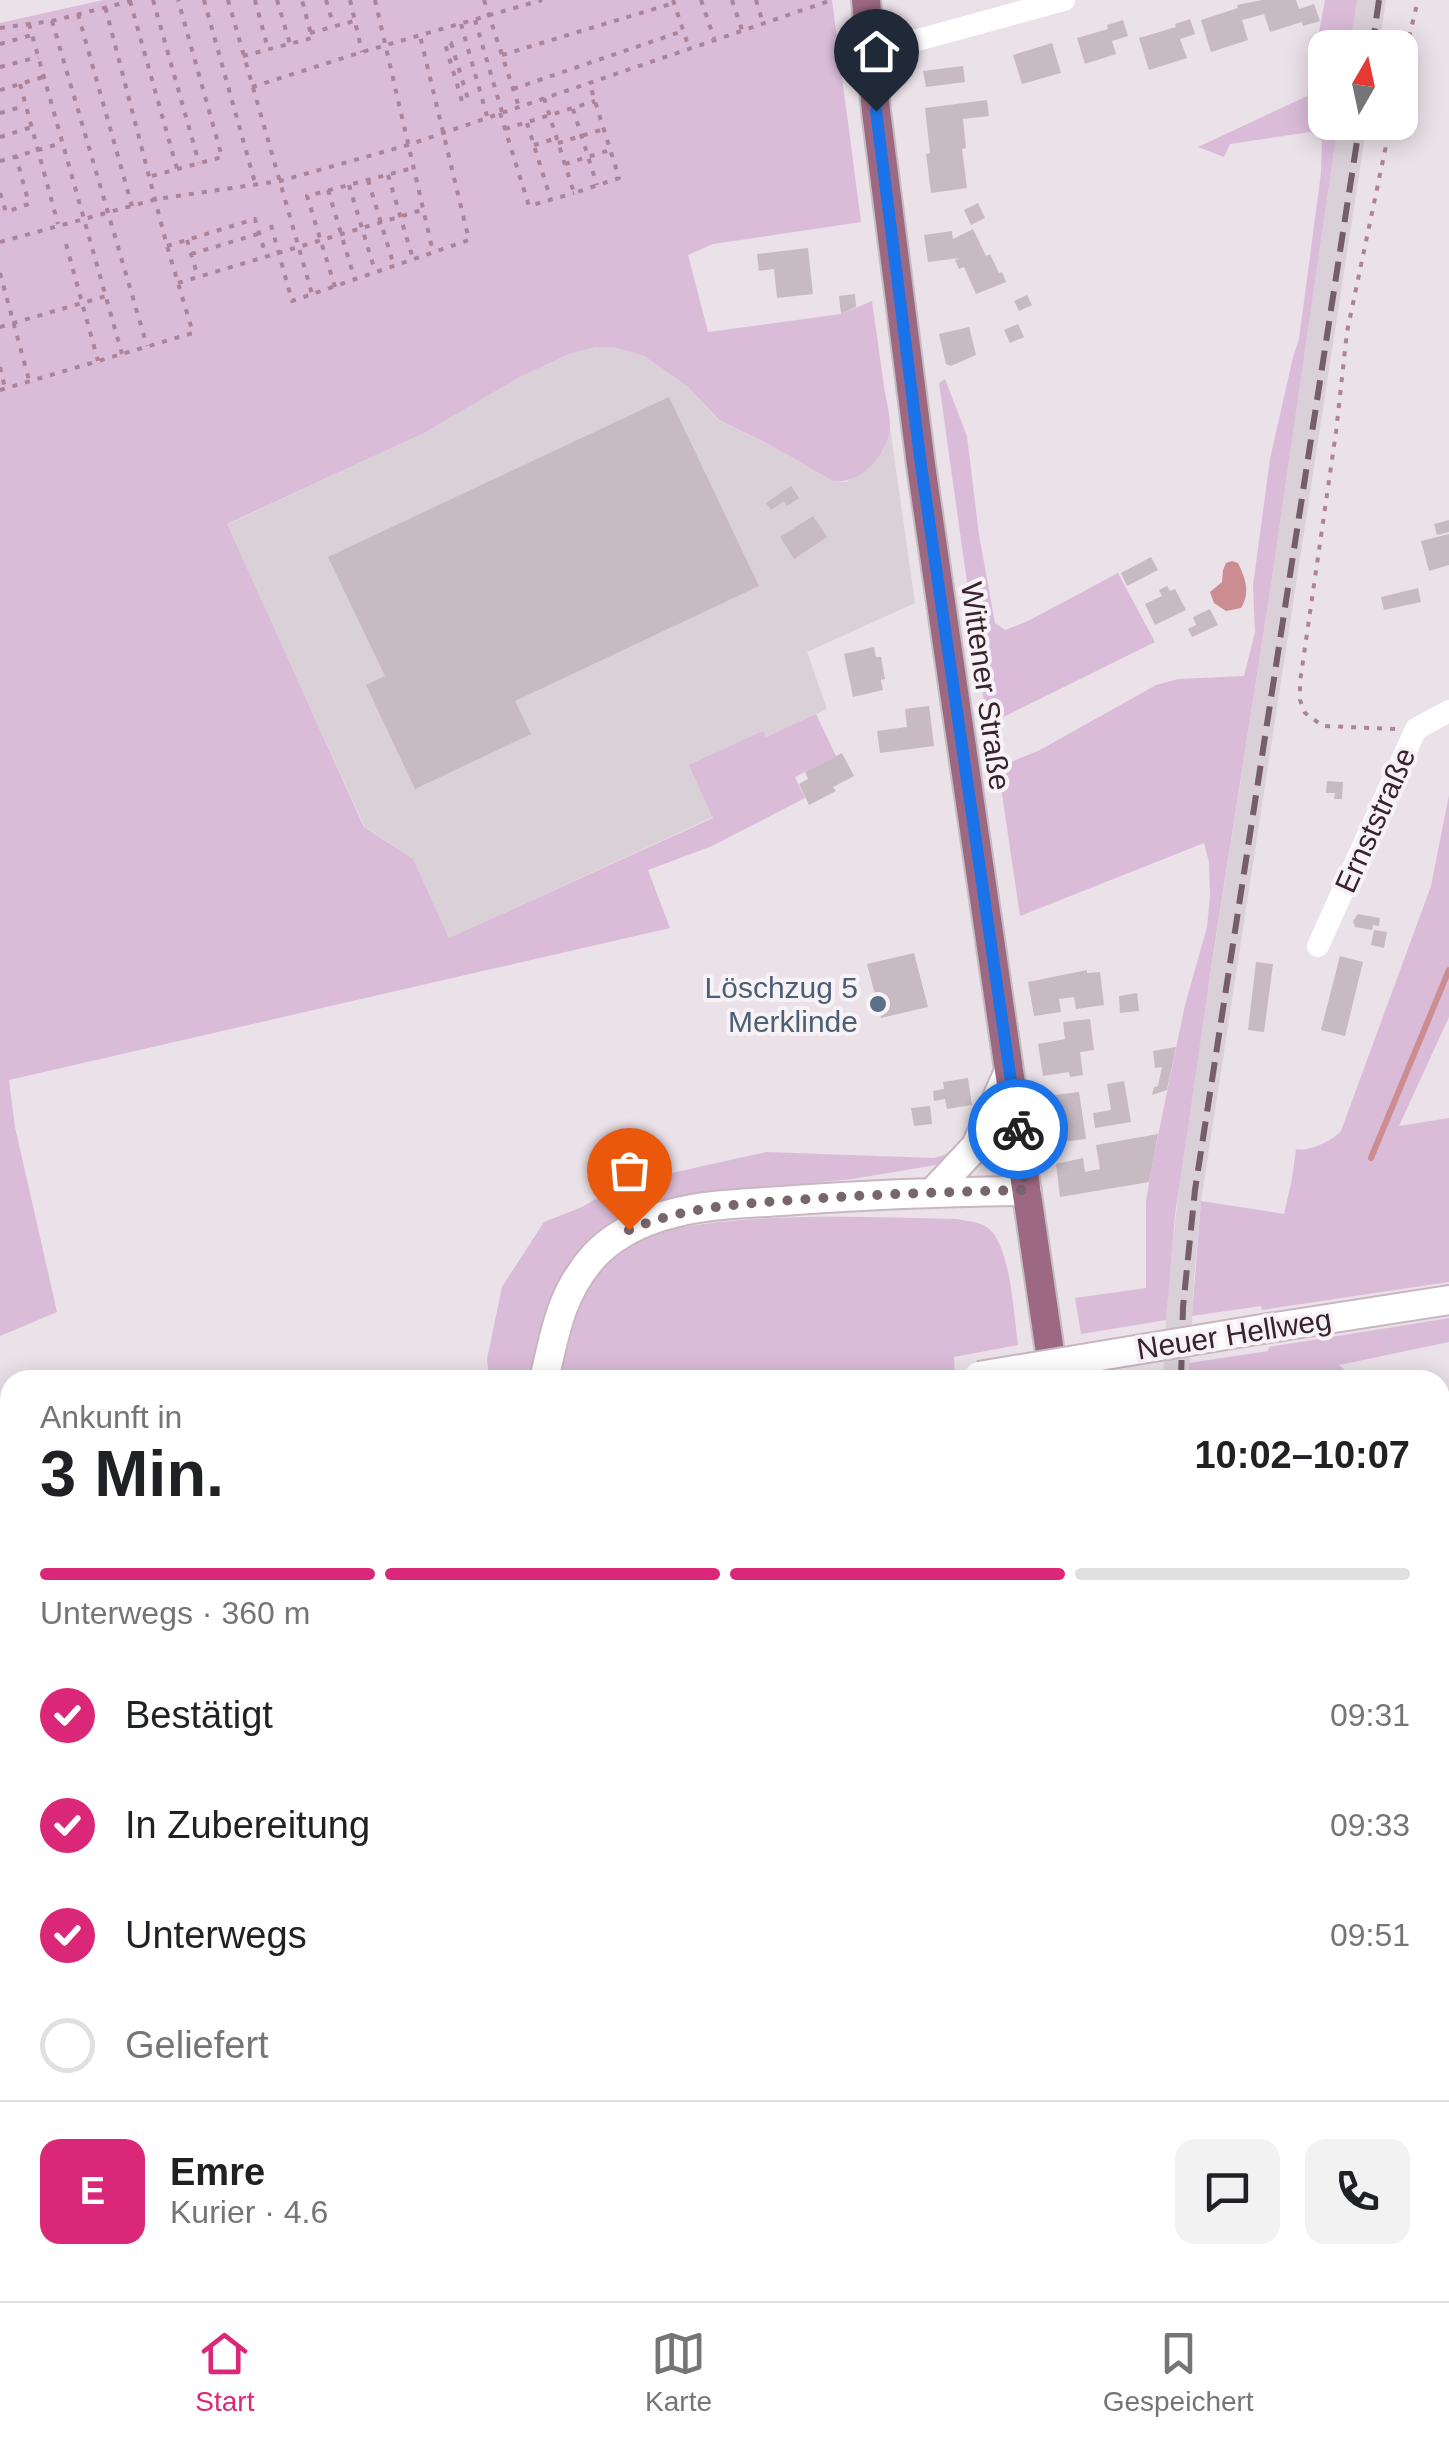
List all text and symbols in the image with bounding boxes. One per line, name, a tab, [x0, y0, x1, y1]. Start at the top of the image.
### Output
pin	[834, 9, 919, 112]
icon: home	[849, 24, 904, 79]
north arrow	[1308, 30, 1418, 140]
map controls	[1308, 30, 1418, 140]
street label: Wittener Straße	[955, 580, 1017, 792]
street label: Ernststraße	[1328, 742, 1422, 898]
place label: Löschzug 5 Merklinde	[705, 971, 858, 1038]
marker: Löschzug 5 Merklinde	[867, 993, 889, 1015]
courier	[968, 1079, 1068, 1179]
icon: bike	[991, 1102, 1046, 1157]
pin	[587, 1128, 672, 1231]
icon: bag	[602, 1143, 657, 1198]
street label: Neuer Hellweg	[1134, 1302, 1334, 1366]
text: Ankunft in	[40, 1399, 182, 1435]
text: 10:02–10:07	[1194, 1434, 1410, 1476]
text: 3 Min.	[40, 1437, 224, 1510]
text: Unterwegs · 360 m	[40, 1595, 310, 1631]
icon: check	[40, 1688, 95, 1743]
text: Bestätigt	[125, 1694, 273, 1736]
text: 09:31	[1330, 1697, 1410, 1733]
icon: check	[40, 1798, 95, 1853]
text: In Zubereitung	[125, 1804, 370, 1846]
text: 09:33	[1330, 1807, 1410, 1843]
icon: check	[40, 1908, 95, 1963]
text: Unterwegs	[125, 1914, 307, 1956]
text: 09:51	[1330, 1917, 1410, 1953]
text: Geliefert	[125, 2024, 269, 2066]
button: chat	[1175, 2139, 1280, 2244]
button: phone	[1305, 2139, 1410, 2244]
text: Emre	[170, 2151, 265, 2193]
text: E	[80, 2170, 105, 2212]
text: Kurier · 4.6	[170, 2194, 328, 2230]
tab: Start	[195, 2326, 254, 2418]
tab: Karte	[645, 2326, 712, 2418]
tab: Gespeichert	[1103, 2326, 1254, 2418]

